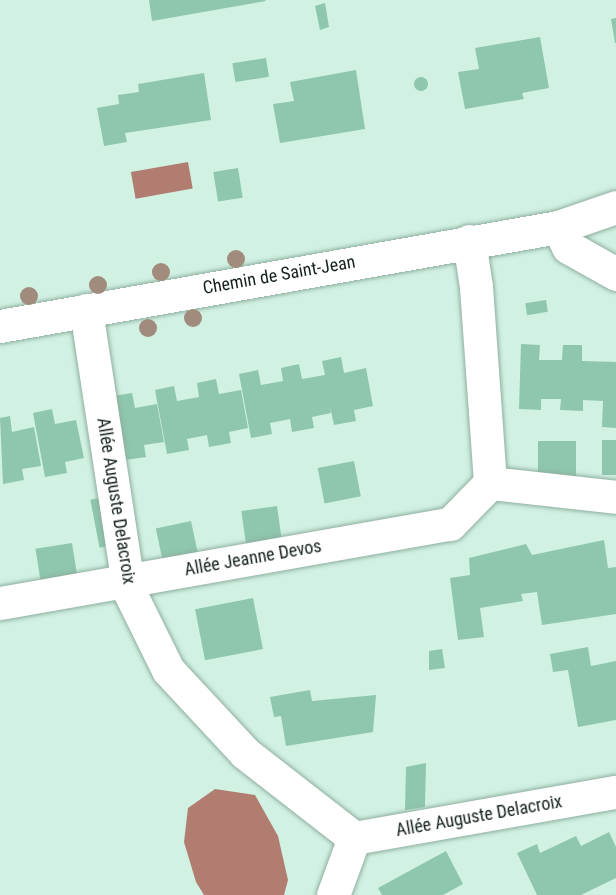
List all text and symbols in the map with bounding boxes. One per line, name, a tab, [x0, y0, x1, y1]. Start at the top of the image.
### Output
street label: Chemin de Saint-Jean	[201, 251, 357, 299]
street label: Allée Auguste Delacroix	[92, 416, 140, 586]
street label: Allée Jeanne Devos	[183, 535, 323, 581]
street label: Allée Auguste Delacroix	[394, 791, 564, 841]

